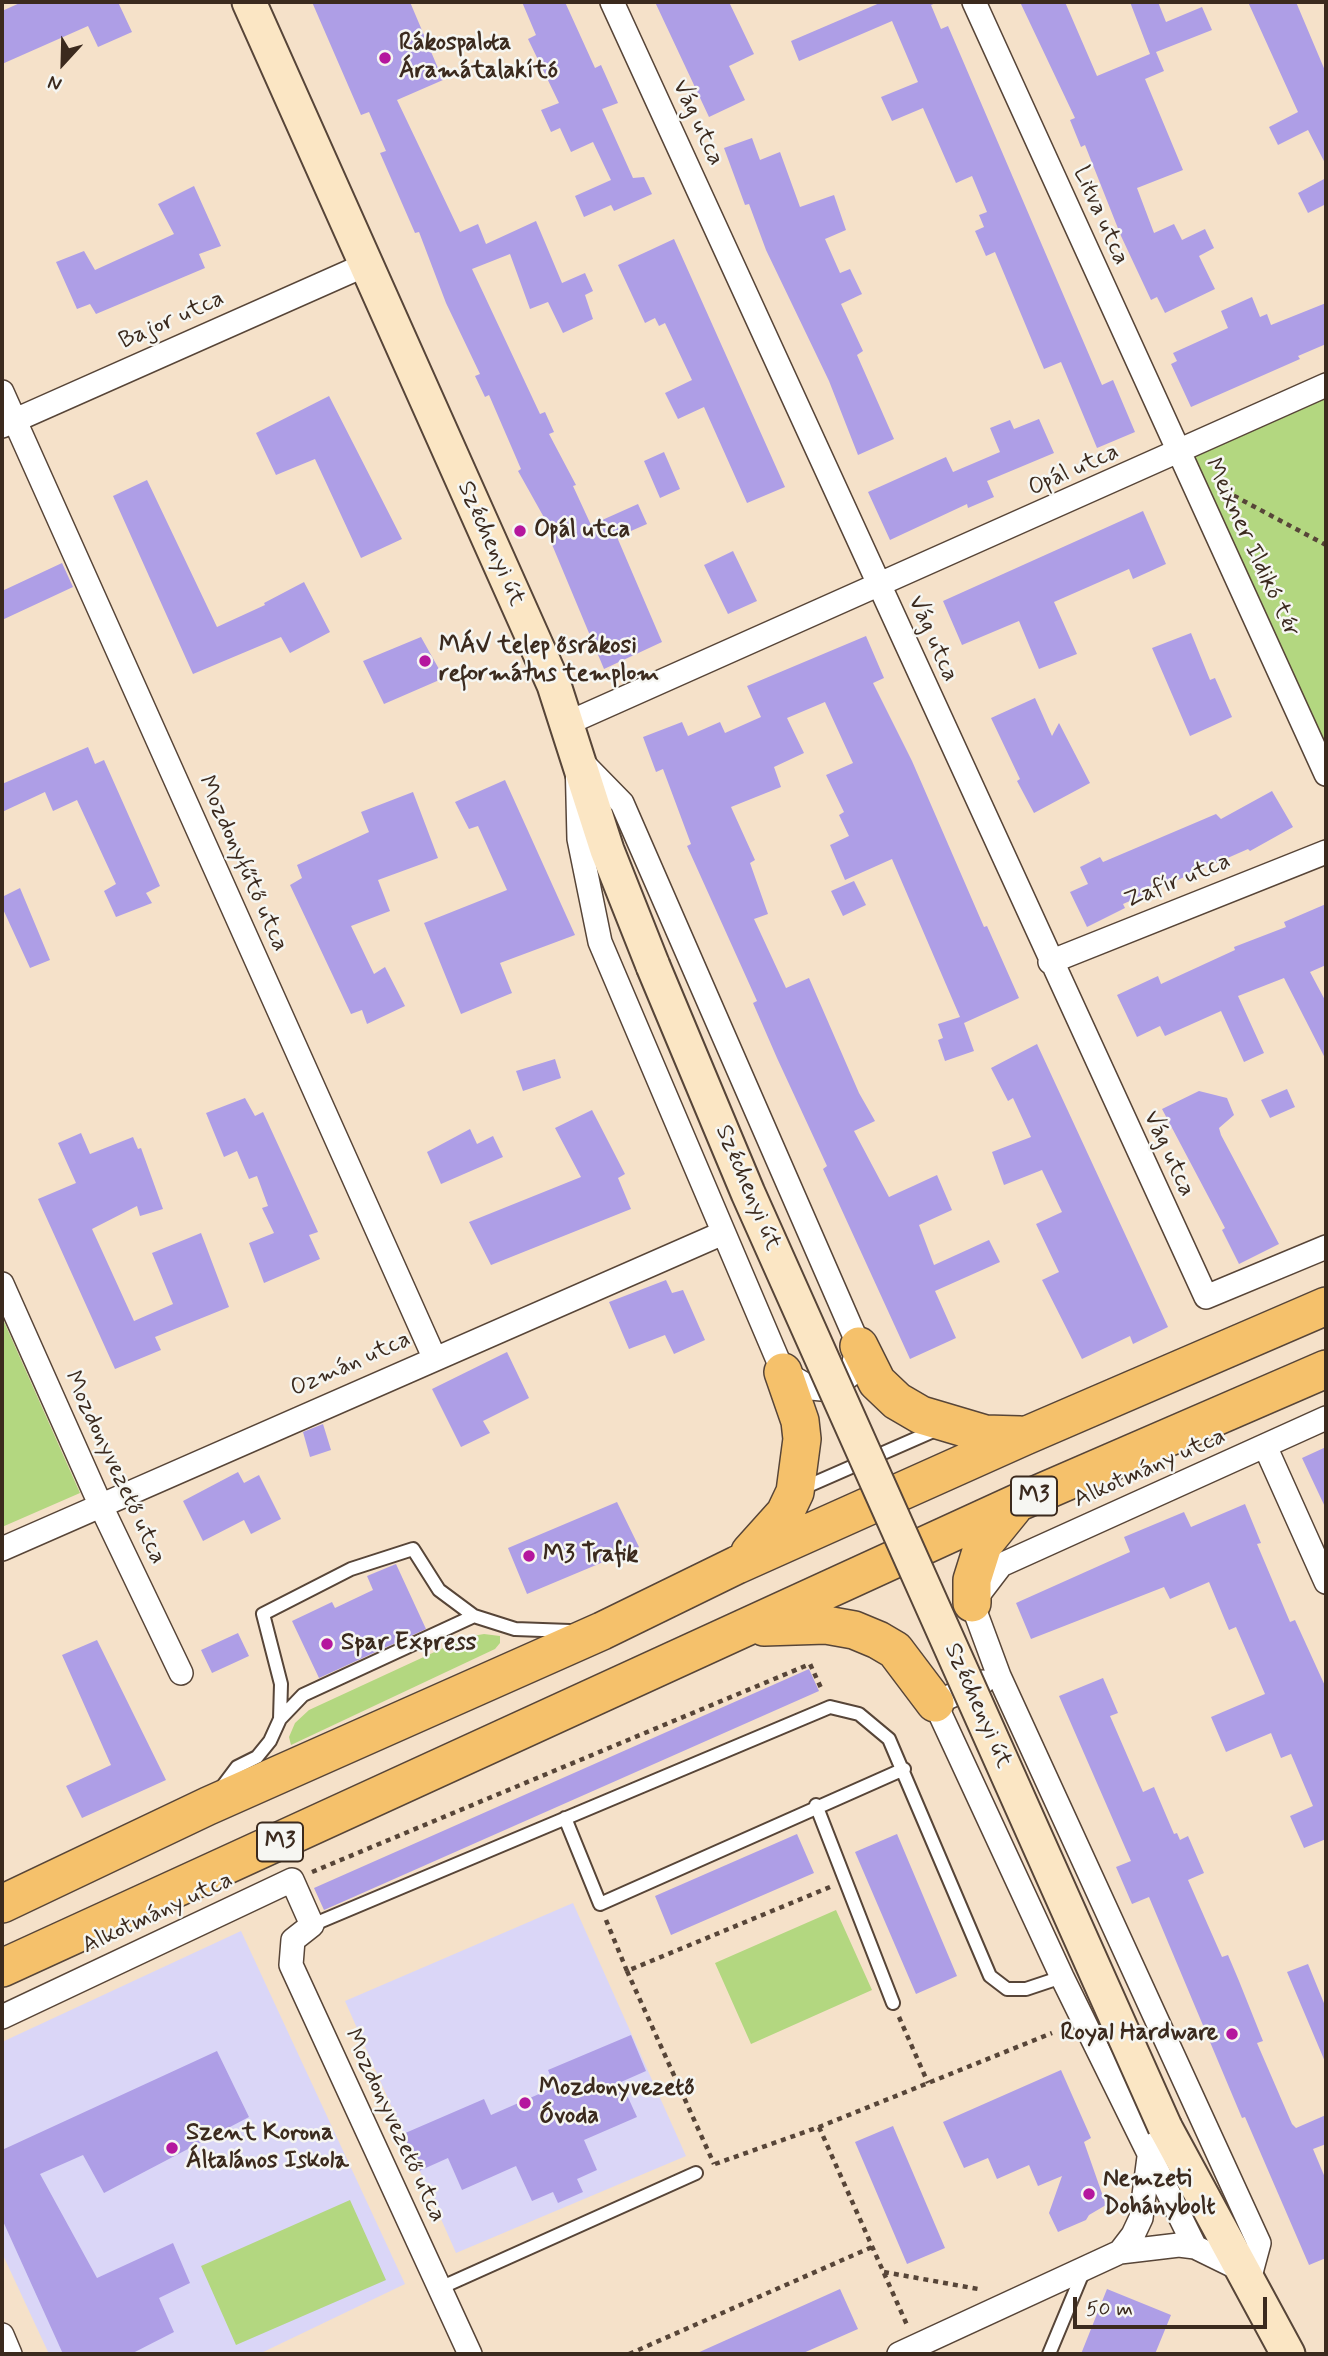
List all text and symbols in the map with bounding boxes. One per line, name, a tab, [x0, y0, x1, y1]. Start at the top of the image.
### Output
north arrow	[28, 28, 98, 98]
place label: Rákospalota Áramátalakító	[399, 30, 558, 86]
marker: Rákospalota Áramátalakító	[377, 50, 393, 66]
text: N	[44, 69, 65, 97]
street label: Vág utca	[665, 75, 729, 171]
street label: Litva utca	[1065, 162, 1135, 270]
street label: Bajor utca	[115, 285, 229, 357]
street label: Opál utca	[1024, 438, 1124, 504]
street label: Meixner Ildikó tér	[1197, 454, 1305, 642]
street label: Széchenyi út	[450, 477, 530, 611]
place label: Opál utca	[534, 517, 630, 545]
marker: Opál utca	[512, 523, 528, 539]
street label: Vág utca	[900, 591, 964, 687]
place label: MÁV telep ősrákosi református templom	[439, 633, 659, 689]
marker: MÁV telep ősrákosi református templom	[417, 653, 433, 669]
street label: Mozdonyfűtő utca	[190, 772, 294, 956]
street label: Zafír utca	[1121, 848, 1235, 916]
street label: Vág utca	[1136, 1106, 1200, 1202]
street label: Széchenyi út	[708, 1121, 786, 1255]
street label: Ozmán utca	[286, 1326, 416, 1404]
street label: Mozdonyvezető utca	[57, 1367, 171, 1569]
street label: Alkotmány utca	[1070, 1423, 1230, 1515]
road number: M3	[1011, 1476, 1057, 1516]
place label: M3 Trafik	[543, 1542, 638, 1570]
marker: M3 Trafik	[521, 1548, 537, 1564]
place label: Spar Express	[341, 1630, 476, 1658]
marker: Spar Express	[319, 1636, 335, 1652]
street label: Széchenyi út	[937, 1639, 1017, 1773]
road number: M3	[257, 1823, 303, 1862]
street label: Alkotmány utca	[78, 1867, 238, 1961]
place label: Royal Hardware	[1060, 2020, 1218, 2048]
street label: Mozdonyvezető utca	[337, 2025, 451, 2227]
marker: Royal Hardware	[1224, 2026, 1240, 2042]
place label: Mozdonyvezető Óvoda	[539, 2075, 695, 2131]
marker: Mozdonyvezető Óvoda	[517, 2095, 533, 2111]
place label: Szent Korona Általános Iskola	[186, 2120, 349, 2176]
marker: Szent Korona Általános Iskola	[164, 2140, 180, 2156]
place label: Nemzeti Dohánybolt	[1103, 2166, 1216, 2222]
marker: Nemzeti Dohánybolt	[1081, 2186, 1097, 2202]
scale bar	[1076, 2282, 1270, 2326]
text: 50 m	[1086, 2295, 1133, 2323]

